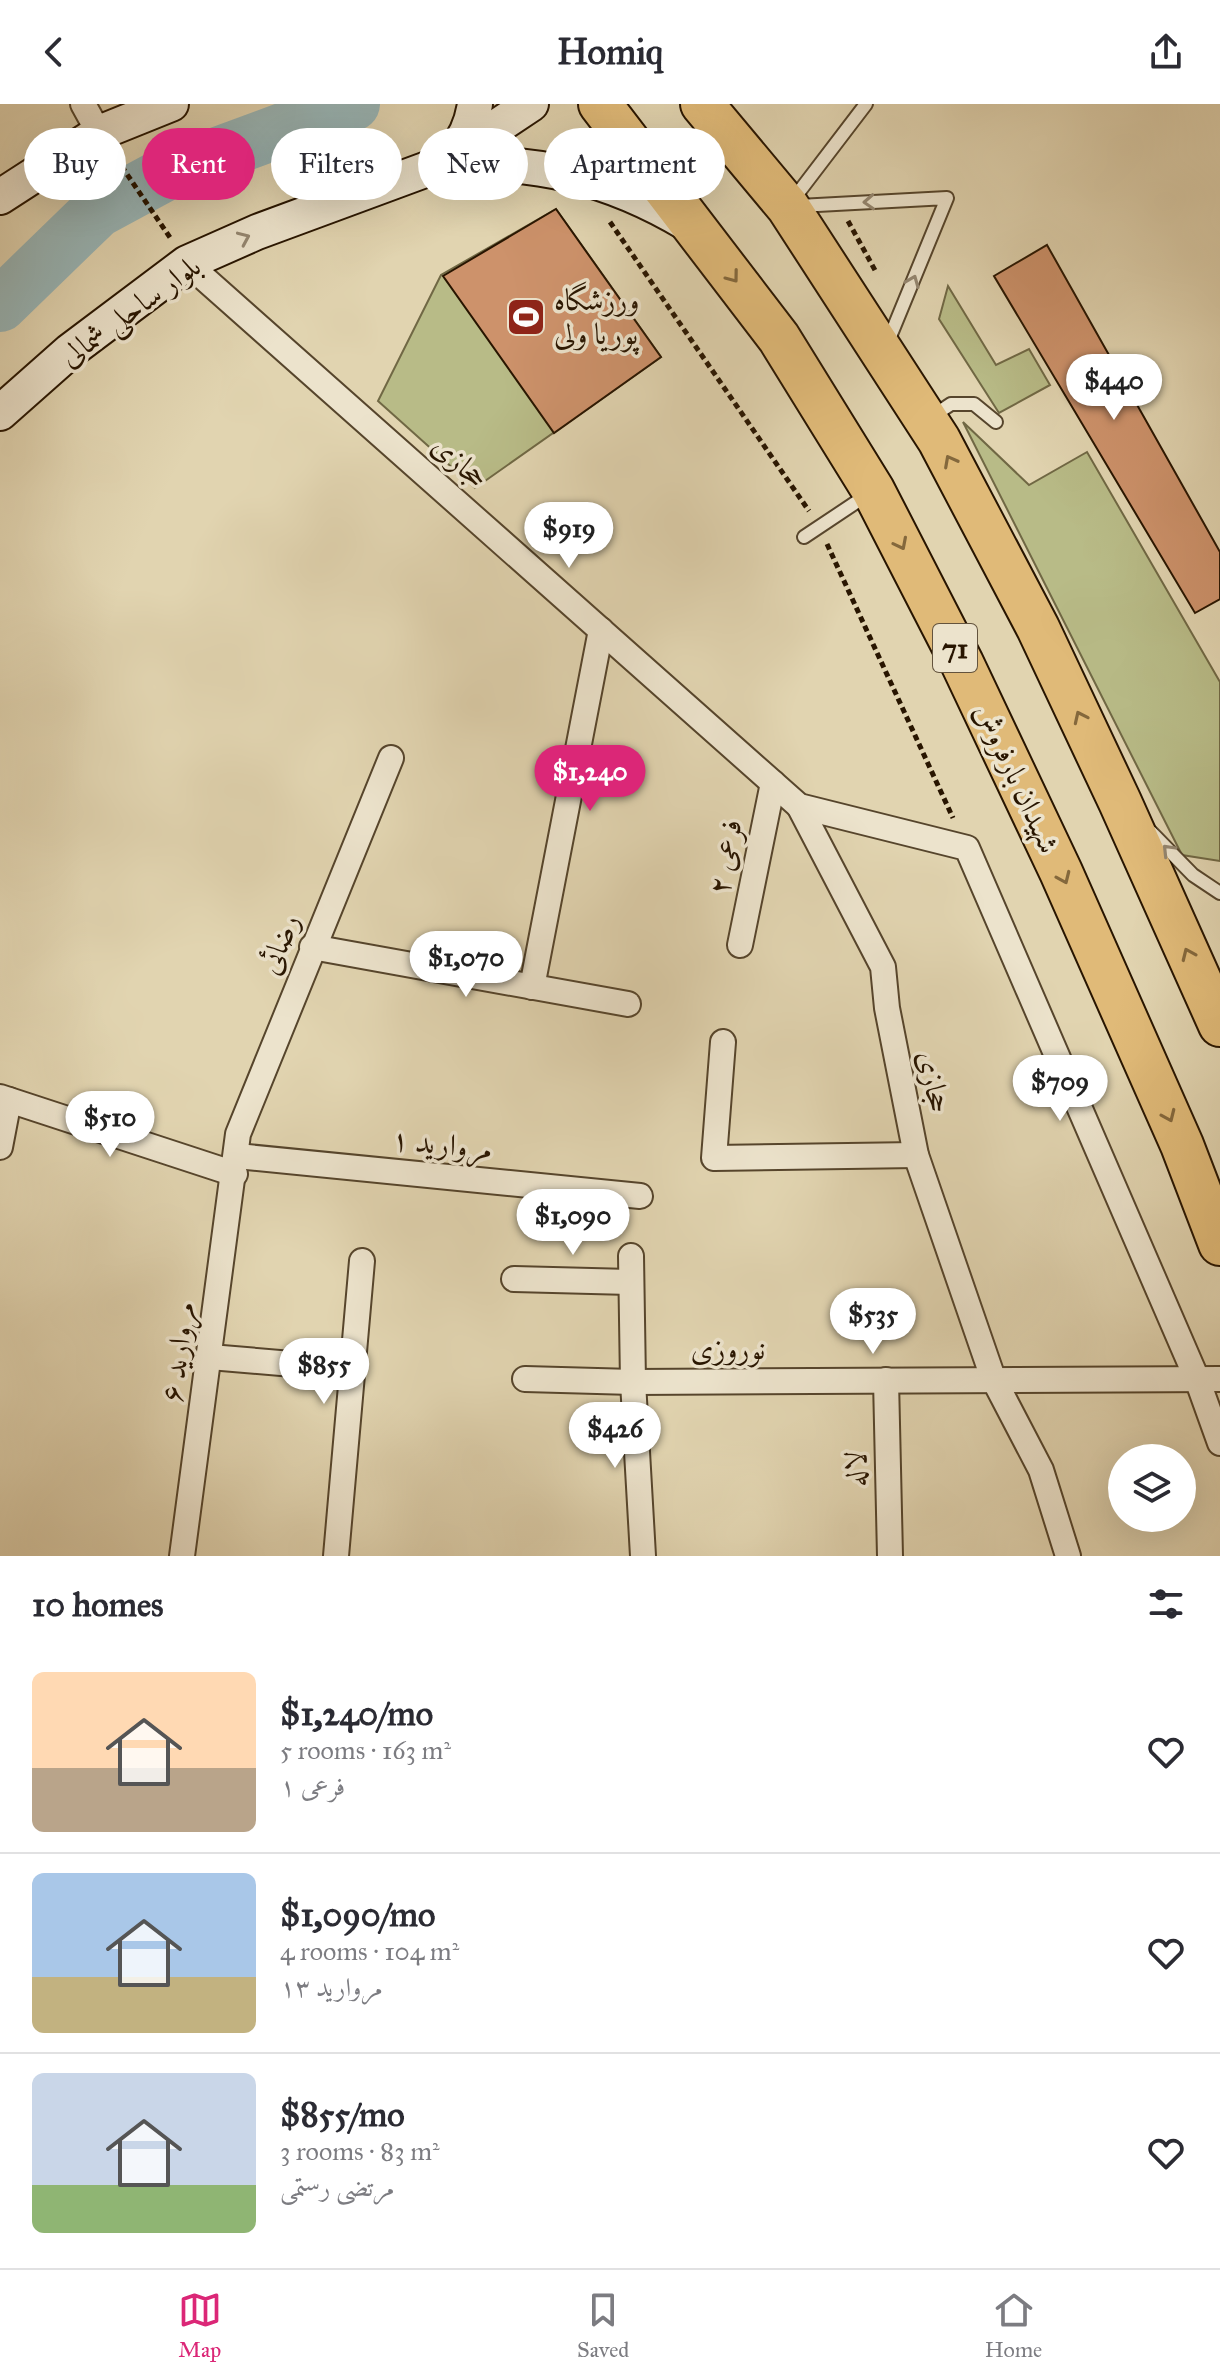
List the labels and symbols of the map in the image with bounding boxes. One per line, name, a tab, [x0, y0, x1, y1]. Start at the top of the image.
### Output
one-way arrow	[862, 194, 875, 211]
one-way arrow	[235, 232, 250, 248]
street label: بلوار ساحلی شمالی	[52, 248, 210, 377]
one-way arrow	[723, 268, 737, 283]
one-way arrow	[903, 275, 919, 289]
place label: ورزشگاه پوریا ولی	[554, 281, 640, 355]
sports icon: ورزشگاه پوریا ولی	[505, 296, 547, 338]
pin: $440	[1067, 354, 1161, 422]
street label: حجازی	[425, 428, 495, 496]
one-way arrow	[944, 454, 959, 469]
pin: $919	[522, 502, 616, 570]
one-way arrow	[891, 535, 906, 550]
road number: 71	[933, 624, 977, 672]
street label: شهیدان بارفروش	[966, 697, 1067, 859]
one-way arrow	[1074, 711, 1090, 726]
pin: $1,240	[525, 745, 655, 813]
street label: فرعی ۲	[700, 817, 751, 898]
one-way arrow	[1163, 845, 1177, 859]
one-way arrow	[1054, 870, 1070, 884]
street label: رضائی	[251, 909, 307, 979]
pin: $1,070	[401, 931, 531, 999]
one-way arrow	[1182, 948, 1198, 962]
street label: حجازی	[910, 1048, 958, 1116]
pin: $709	[1013, 1055, 1107, 1123]
pin: $510	[63, 1091, 157, 1159]
one-way arrow	[1159, 1108, 1175, 1122]
street label: مروارید ۱	[390, 1121, 494, 1170]
pin: $1,090	[508, 1189, 638, 1257]
pin: $535	[826, 1288, 920, 1356]
street label: مروارید ۶	[153, 1299, 206, 1405]
street label: نوروزی	[691, 1331, 765, 1368]
pin: $855	[277, 1338, 371, 1406]
pin: $426	[568, 1402, 662, 1470]
street label: لاله	[838, 1451, 874, 1487]

